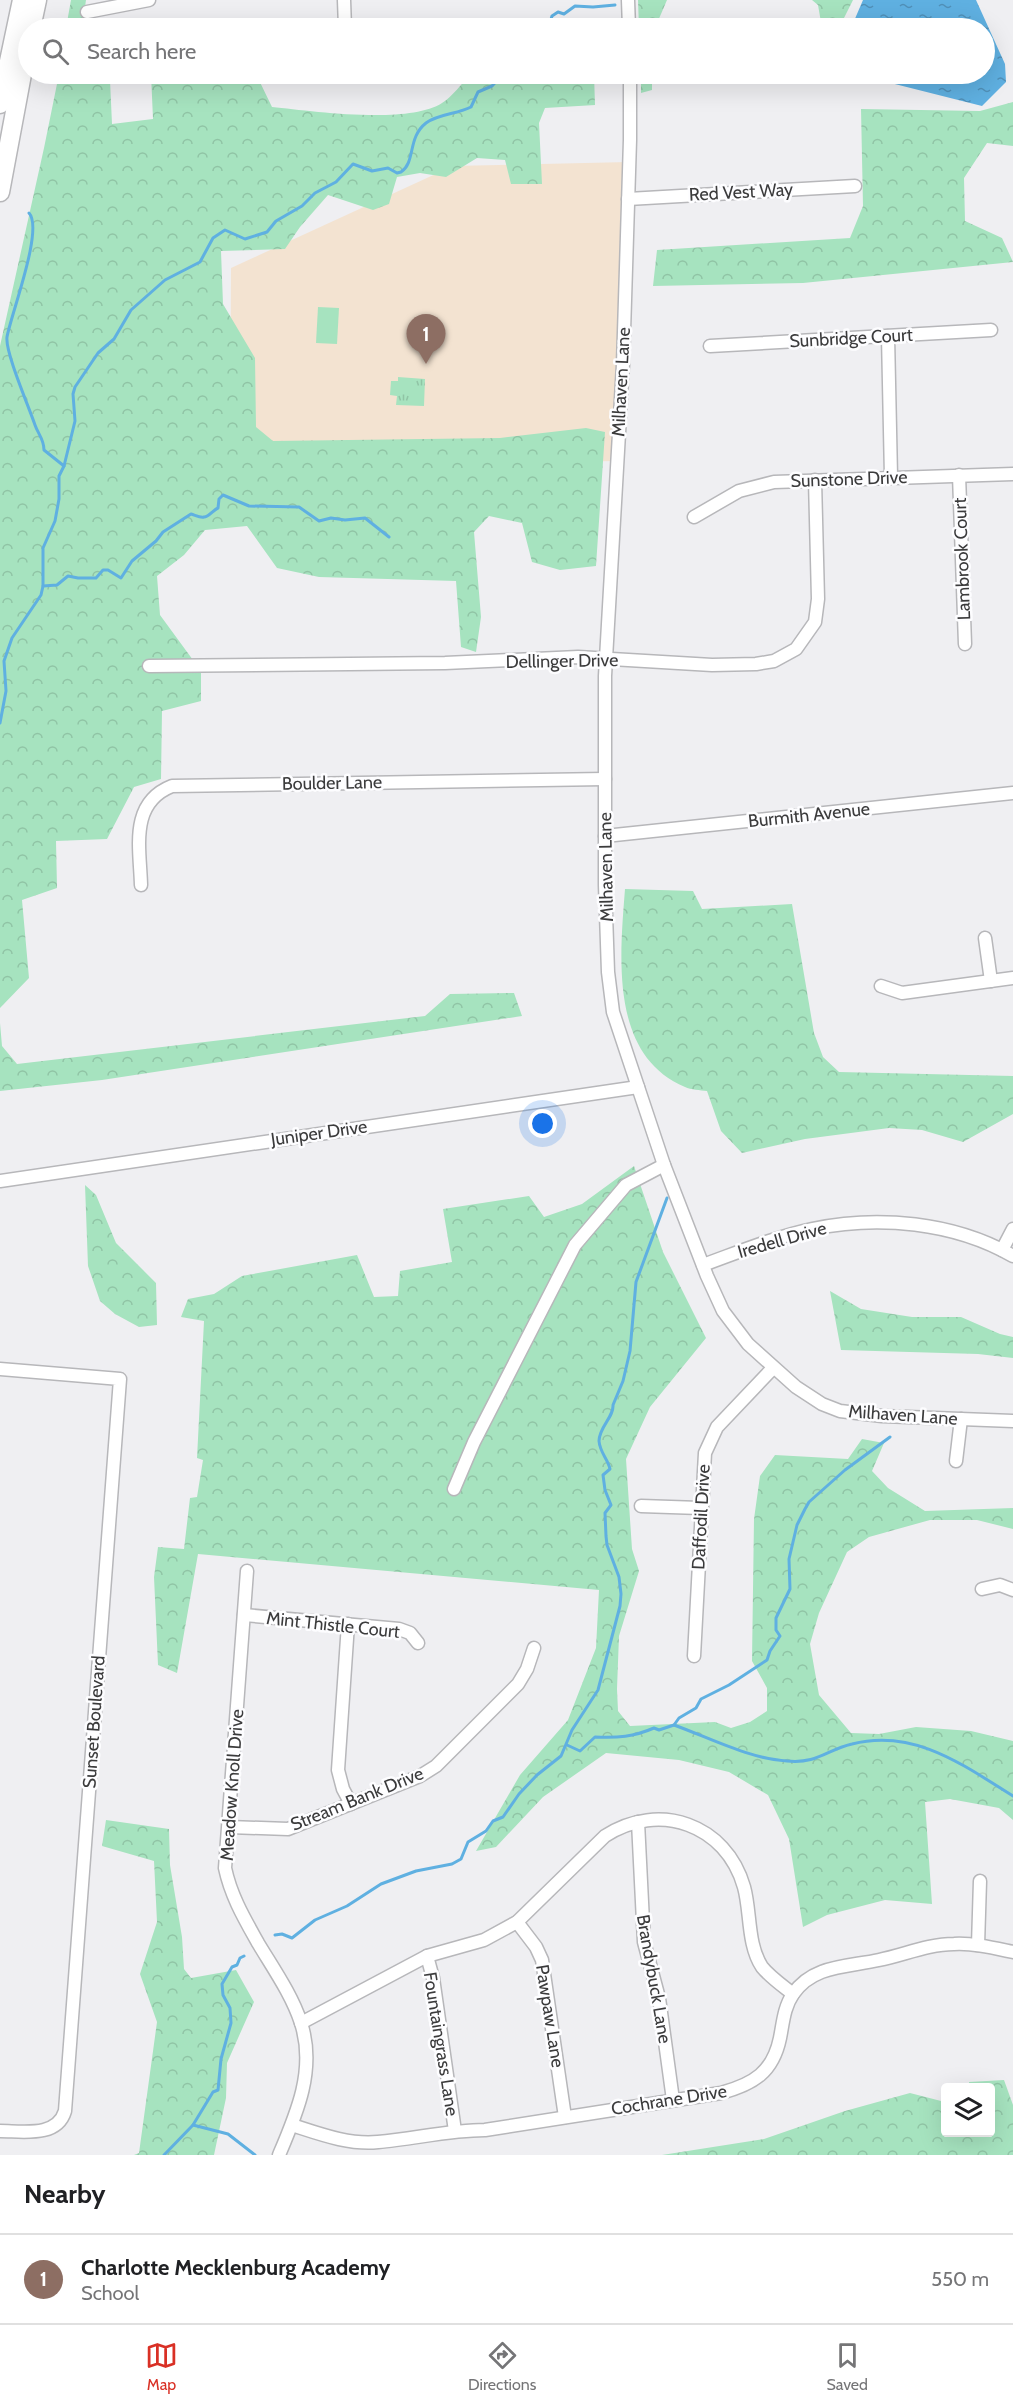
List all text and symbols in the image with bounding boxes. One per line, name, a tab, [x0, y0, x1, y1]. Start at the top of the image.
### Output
search box	[18, 18, 995, 84]
icon: search	[39, 35, 72, 68]
text: Search here	[87, 38, 196, 65]
street label: Red Vest Way	[688, 178, 794, 206]
pin: 1	[406, 314, 446, 364]
street label: Sunbridge Court	[789, 324, 913, 352]
street label: Milhaven Lane	[607, 327, 635, 437]
street label: Sunstone Drive	[790, 466, 908, 492]
street label: Lambrook Court	[949, 497, 975, 621]
street label: Dellinger Drive	[505, 649, 619, 673]
street label: Boulder Lane	[282, 771, 382, 795]
street label: Burmith Avenue	[747, 798, 871, 832]
street label: Milhaven Lane	[594, 812, 618, 922]
your location	[528, 1109, 557, 1138]
street label: Juniper Drive	[268, 1115, 369, 1151]
street label: Iredell Drive	[735, 1217, 829, 1263]
street label: Milhaven Lane	[848, 1400, 958, 1430]
street label: Daffodil Drive	[687, 1464, 715, 1570]
street label: Mint Thistle Court	[265, 1607, 401, 1643]
street label: Sunset Boulevard	[78, 1655, 110, 1789]
street label: Meadow Knoll Drive	[216, 1708, 248, 1862]
street label: Stream Bank Drive	[287, 1762, 427, 1836]
street label: Brandybuck Lane	[632, 1913, 676, 2045]
street label: Pawpaw Lane	[531, 1963, 569, 2069]
street label: Fountaingrass Lane	[419, 1970, 463, 2118]
street label: Cochrane Drive	[610, 2080, 728, 2120]
map controls	[941, 2083, 995, 2137]
button: layers	[941, 2083, 995, 2137]
text: Nearby	[24, 2178, 105, 2210]
text: Charlotte Mecklenburg Academy	[81, 2254, 390, 2281]
text: 1	[40, 2267, 47, 2291]
text: 550 m	[931, 2267, 989, 2291]
text: School	[81, 2281, 139, 2305]
tab: Map	[145, 2339, 178, 2394]
tab: Directions	[468, 2339, 536, 2394]
tab: Saved	[826, 2339, 868, 2394]

